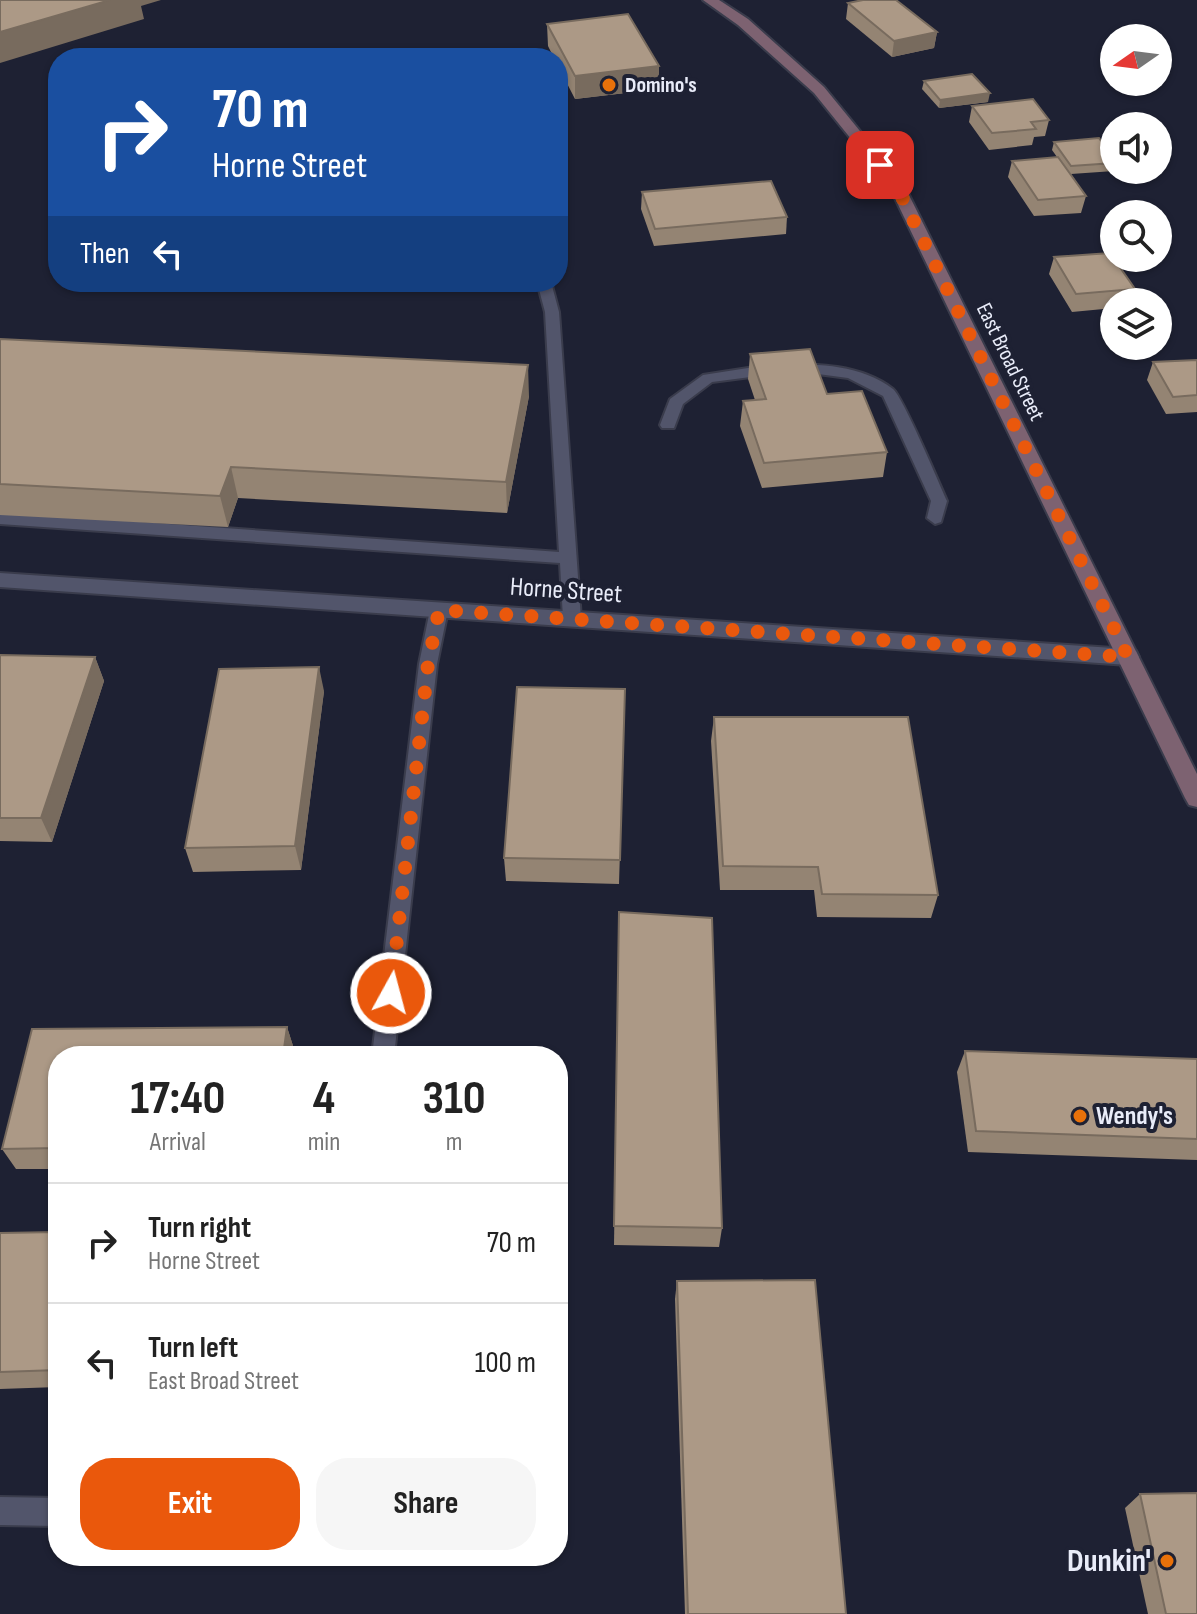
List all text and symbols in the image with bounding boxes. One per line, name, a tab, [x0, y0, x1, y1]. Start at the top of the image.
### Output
north arrow	[1100, 24, 1172, 96]
map controls	[1100, 24, 1172, 360]
place label: Domino's	[625, 72, 697, 99]
marker: Domino's	[600, 76, 618, 94]
text: 70 m	[212, 77, 309, 144]
icon: right	[80, 80, 184, 184]
button: sound	[1100, 112, 1172, 184]
pin	[846, 131, 914, 199]
icon: arrive	[858, 143, 902, 187]
text: Horne Street	[212, 145, 367, 188]
button: search	[1100, 200, 1172, 272]
icon: left	[146, 232, 190, 276]
text: Then	[80, 236, 130, 272]
button: layers	[1100, 288, 1172, 360]
street label: East Broad Street	[970, 299, 1050, 426]
street label: Horne Street	[509, 572, 623, 610]
position arrow	[349, 951, 433, 1035]
text: 17:40	[130, 1070, 225, 1127]
text: 4	[313, 1070, 335, 1127]
text: 310	[423, 1070, 486, 1127]
place label: Wendy's	[1096, 1101, 1173, 1132]
marker: Wendy's	[1071, 1107, 1089, 1125]
text: Arrival	[150, 1127, 206, 1158]
text: min	[308, 1127, 340, 1158]
text: m	[446, 1127, 462, 1158]
text: Turn right	[148, 1210, 251, 1246]
icon: right	[80, 1221, 124, 1265]
text: 70 m	[487, 1225, 536, 1261]
text: Horne Street	[148, 1246, 260, 1277]
text: Turn left	[148, 1330, 238, 1366]
icon: left	[80, 1341, 124, 1385]
text: 100 m	[475, 1345, 536, 1381]
text: East Broad Street	[148, 1366, 299, 1397]
button: Exit	[80, 1458, 300, 1550]
button: Share	[316, 1458, 536, 1550]
place label: Dunkin'	[1067, 1542, 1151, 1581]
marker: Dunkin'	[1158, 1552, 1176, 1570]

